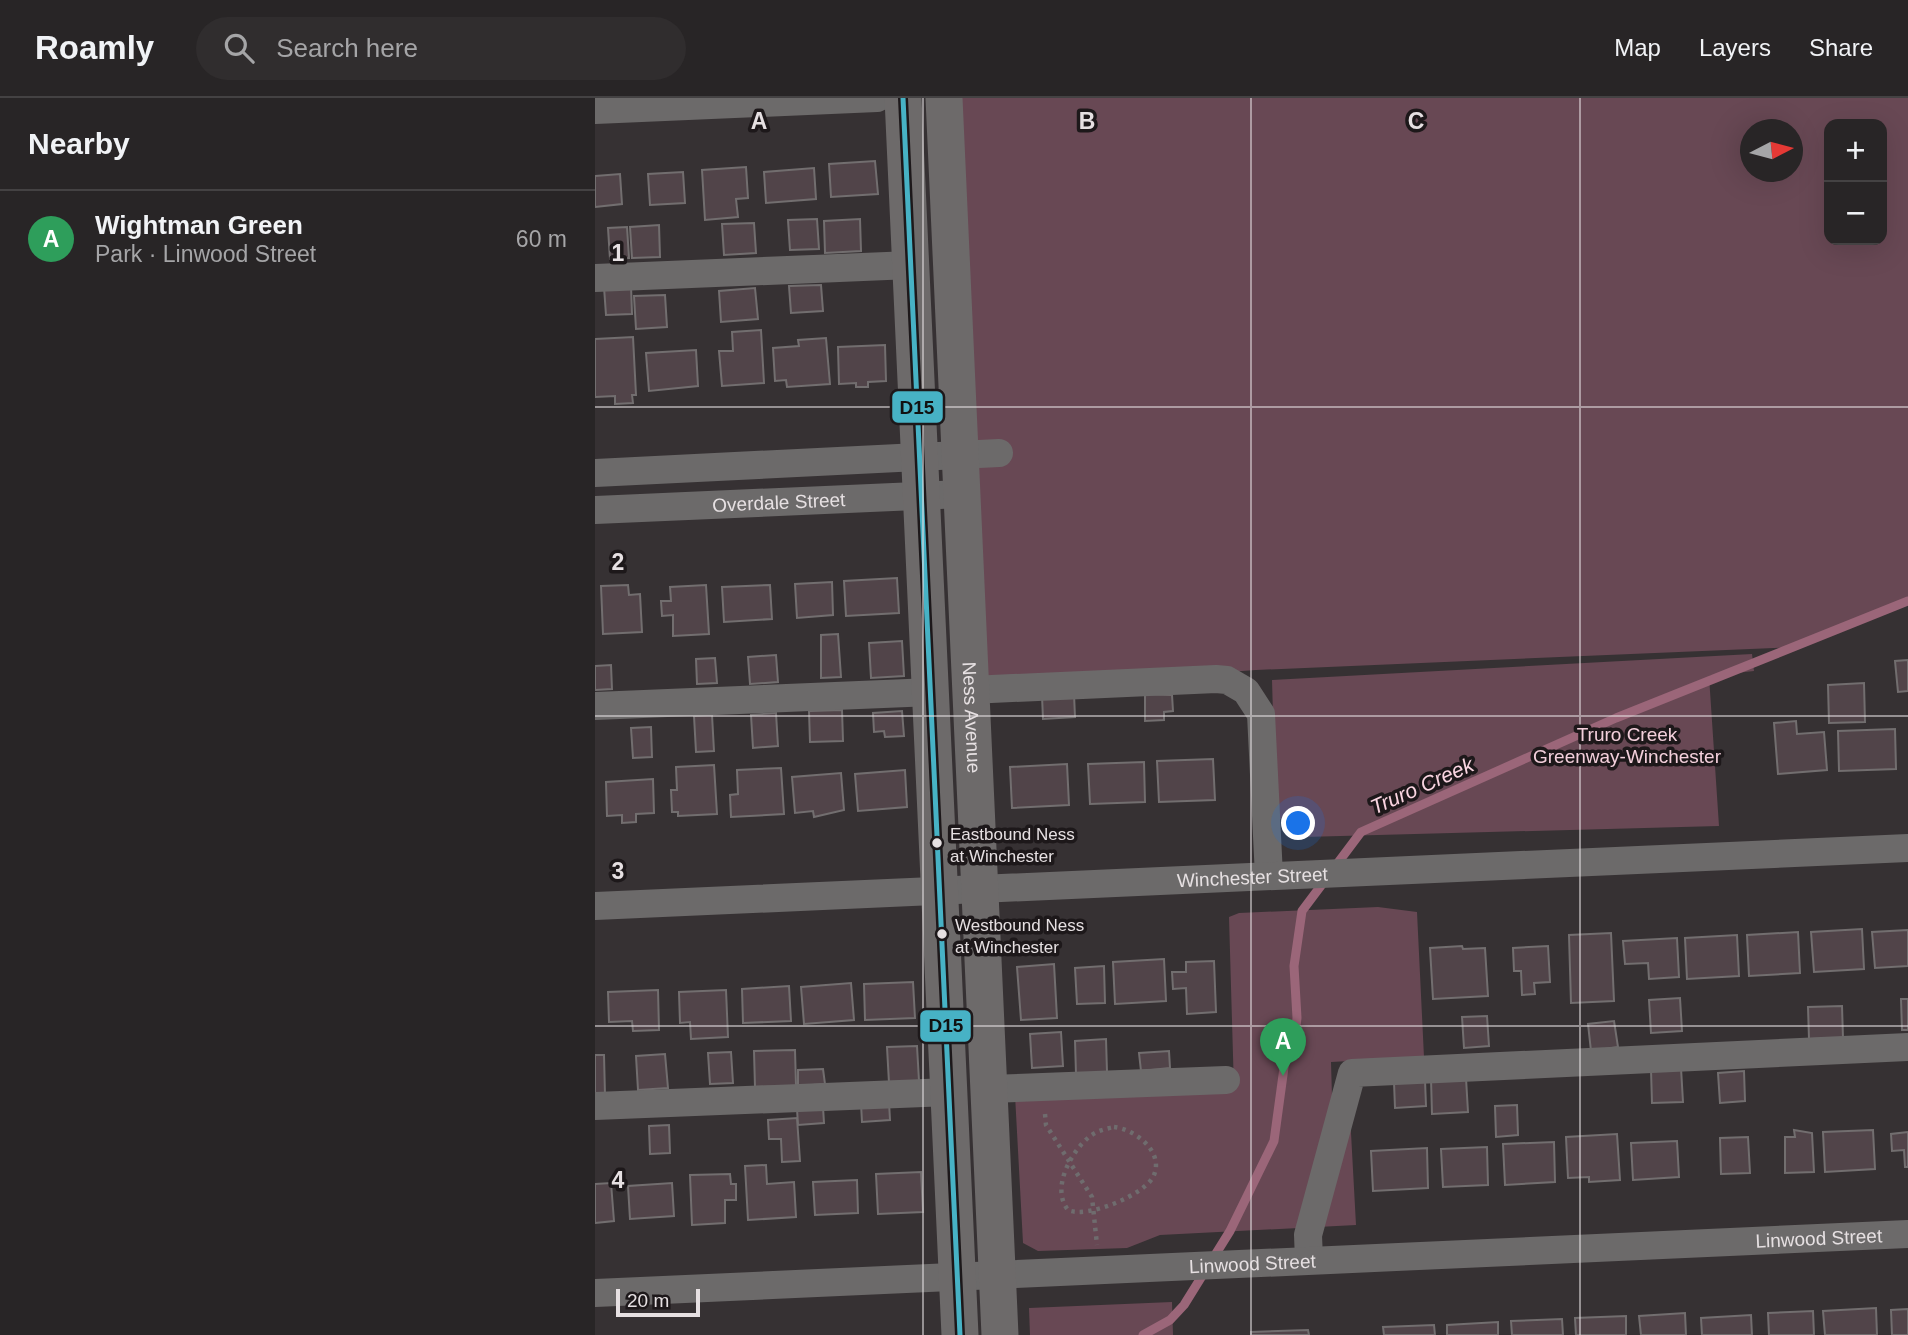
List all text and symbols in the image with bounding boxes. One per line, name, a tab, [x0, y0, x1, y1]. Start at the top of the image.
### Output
search box	[196, 17, 686, 80]
text: Roamly	[35, 29, 154, 66]
icon: search	[220, 29, 258, 67]
text: Search here	[276, 33, 418, 63]
text: Map	[1614, 34, 1661, 61]
text: Layers	[1699, 34, 1771, 61]
text: Share	[1809, 34, 1873, 61]
text: A	[751, 108, 767, 134]
text: B	[1079, 108, 1095, 134]
text: C	[1408, 108, 1424, 134]
north arrow	[1740, 119, 1803, 182]
map controls	[1824, 119, 1887, 245]
button: +	[1824, 119, 1887, 182]
text: Nearby	[28, 127, 130, 160]
button: −	[1824, 182, 1887, 245]
text: Wightman Green	[95, 210, 303, 240]
text: A	[43, 226, 59, 252]
text: 60 m	[516, 226, 567, 252]
text: 1	[612, 240, 625, 266]
text: Park · Linwood Street	[95, 241, 316, 267]
line badge: D15	[891, 390, 944, 424]
text: D15	[900, 397, 935, 418]
street label: Overdale Street	[712, 489, 847, 516]
text: 2	[612, 549, 624, 575]
street label: Ness Avenue	[959, 661, 985, 774]
park label: Truro Creek Greenway-Winchester	[1533, 724, 1722, 767]
water label: Truro Creek	[1367, 752, 1478, 819]
your location	[1281, 806, 1315, 840]
place label: Eastbound Ness at Winchester	[950, 825, 1075, 866]
marker: Eastbound Ness at Winchester	[930, 836, 944, 850]
text: 3	[612, 858, 624, 884]
street label: Winchester Street	[1176, 864, 1329, 891]
place label: Westbound Ness at Winchester	[955, 916, 1084, 957]
marker: Westbound Ness at Winchester	[935, 927, 949, 941]
line badge: D15	[919, 1009, 972, 1043]
text: D15	[929, 1015, 964, 1036]
pin: A	[1260, 1018, 1306, 1076]
text: 4	[612, 1167, 625, 1193]
street label: Linwood Street	[1755, 1225, 1883, 1252]
street label: Linwood Street	[1189, 1251, 1317, 1277]
scale bar	[616, 1286, 700, 1318]
text: 20 m	[627, 1290, 669, 1311]

